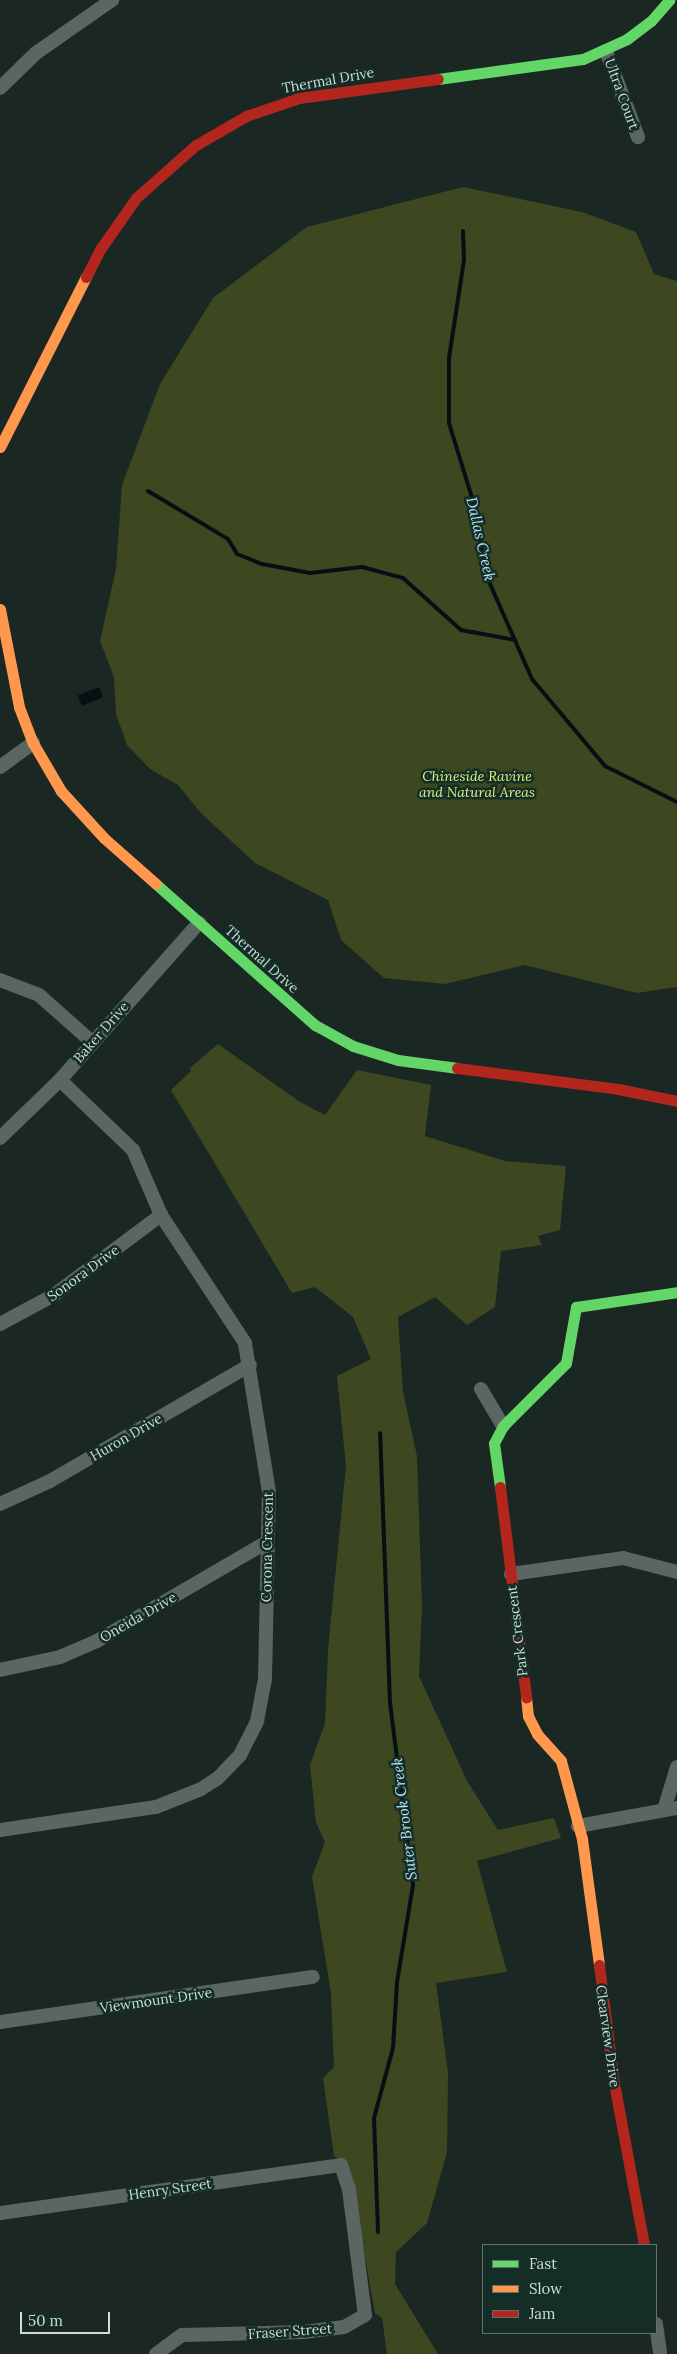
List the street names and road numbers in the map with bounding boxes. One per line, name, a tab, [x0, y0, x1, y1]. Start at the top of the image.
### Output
street label: Ultra Court	[601, 56, 643, 132]
street label: Thermal Drive	[281, 64, 375, 96]
street label: Thermal Drive	[222, 922, 302, 996]
street label: Baker Drive	[70, 998, 132, 1066]
street label: Sonora Drive	[44, 1241, 122, 1305]
street label: Huron Drive	[87, 1410, 165, 1464]
street label: Corona Crescent	[258, 1492, 276, 1602]
street label: Park Crescent	[503, 1585, 531, 1677]
street label: Oneida Drive	[97, 1588, 179, 1646]
street label: Viewmount Drive	[99, 1984, 213, 2016]
street label: Clearview Drive	[593, 1984, 623, 2088]
street label: Henry Street	[127, 2175, 213, 2203]
street label: Fraser Street	[247, 2320, 333, 2342]

